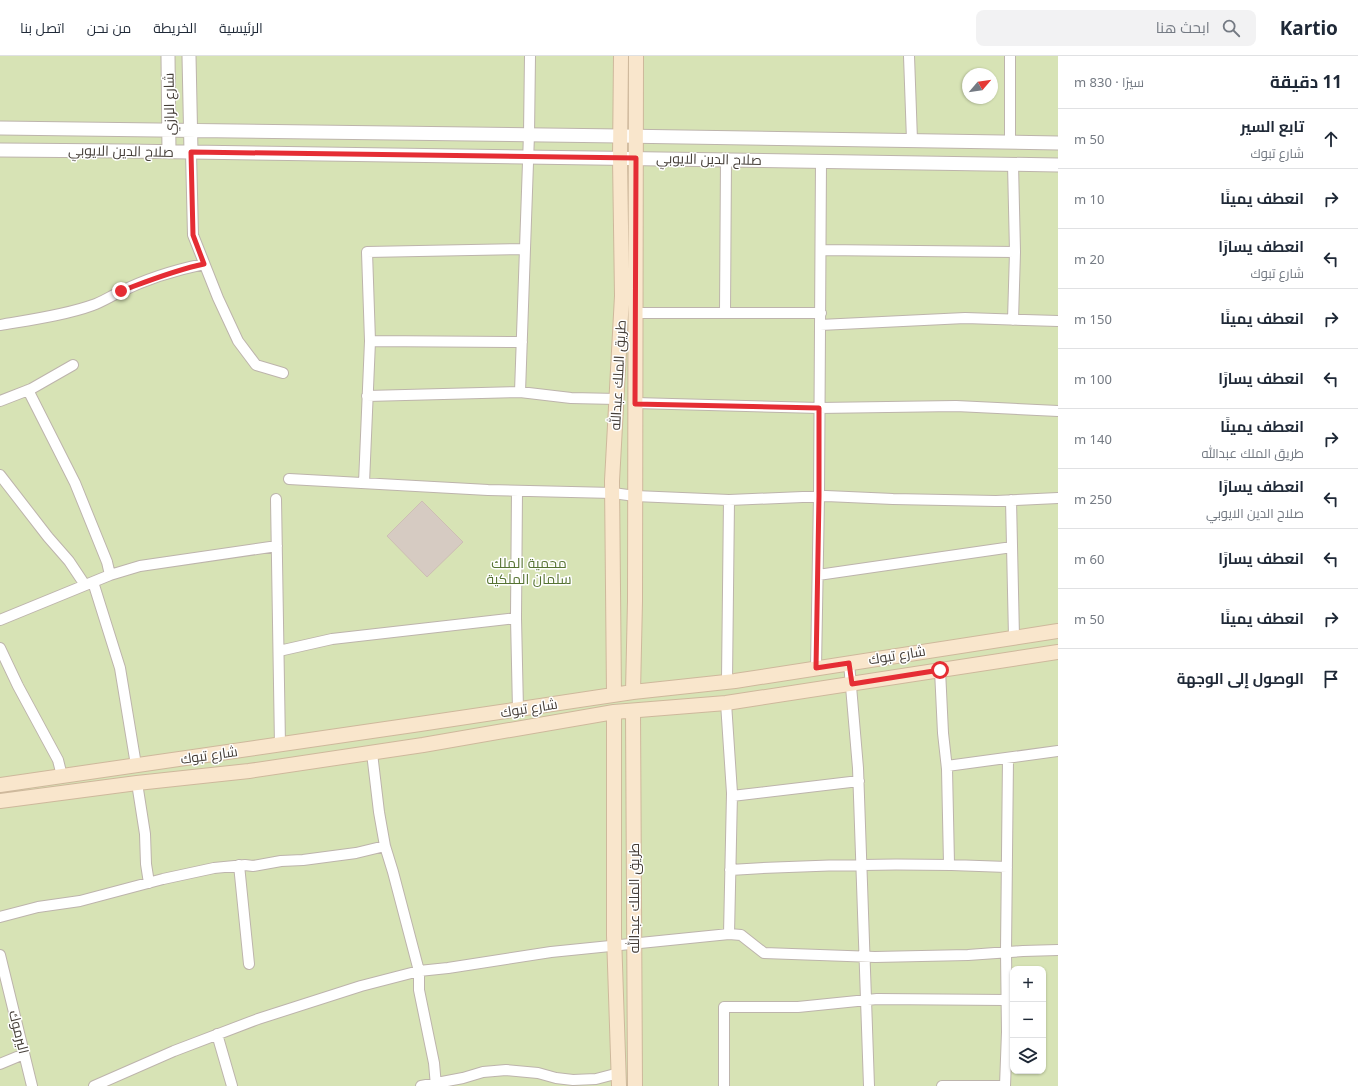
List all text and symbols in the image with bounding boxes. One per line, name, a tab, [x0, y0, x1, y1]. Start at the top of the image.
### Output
search box	[976, 10, 1256, 46]
text: Kartio	[1280, 15, 1338, 41]
text: ابحث هنا	[1156, 17, 1210, 37]
icon: search	[1220, 17, 1242, 39]
text: اتصل بنا	[20, 18, 65, 37]
text: من نحن	[87, 18, 131, 37]
text: الخريطة	[153, 18, 197, 37]
text: الرئيسية	[219, 18, 263, 37]
north arrow	[962, 68, 998, 104]
text: 11 دقيقة	[1270, 70, 1342, 93]
street label: شارع الرازي	[158, 73, 182, 135]
text: سيرًا · 830 m	[1074, 73, 1144, 91]
text: تابع السير	[1240, 116, 1304, 136]
icon: ahead	[1320, 128, 1342, 150]
text: 50 m	[1074, 130, 1104, 148]
street label: صلاح الدين الايوبي	[68, 140, 174, 164]
text: شارع تبوك	[1250, 144, 1304, 162]
street label: صلاح الدين الايوبي	[656, 148, 762, 172]
text: انعطف يمينًا	[1220, 188, 1304, 208]
icon: right	[1320, 188, 1342, 210]
text: 10 m	[1074, 190, 1104, 208]
text: انعطف يسارًا	[1218, 236, 1304, 256]
icon: left	[1320, 248, 1342, 270]
text: 20 m	[1074, 250, 1104, 268]
text: شارع تبوك	[1250, 264, 1304, 282]
route end	[112, 282, 130, 300]
text: انعطف يمينًا	[1220, 308, 1304, 328]
icon: right	[1320, 308, 1342, 330]
text: 150 m	[1074, 310, 1112, 328]
street label: طريق الملك عبدالله	[605, 319, 630, 431]
text: انعطف يسارًا	[1218, 368, 1304, 388]
icon: left	[1320, 368, 1342, 390]
text: 100 m	[1074, 370, 1112, 388]
text: انعطف يمينًا	[1220, 416, 1304, 436]
icon: right	[1320, 428, 1342, 450]
text: 140 m	[1074, 430, 1112, 448]
text: طريق الملك عبدالله	[1201, 444, 1304, 462]
text: انعطف يسارًا	[1218, 476, 1304, 496]
icon: left	[1320, 488, 1342, 510]
text: 250 m	[1074, 490, 1112, 508]
text: صلاح الدين الايوبي	[1206, 504, 1304, 522]
text: انعطف يسارًا	[1218, 548, 1304, 568]
icon: left	[1320, 548, 1342, 570]
text: 60 m	[1074, 550, 1104, 568]
park label: محمية الملك سلمان الملكية	[486, 553, 572, 588]
text: انعطف يمينًا	[1220, 608, 1304, 628]
icon: right	[1320, 608, 1342, 630]
text: 50 m	[1074, 610, 1104, 628]
street label: شارع تبوك	[867, 641, 927, 668]
route start	[931, 661, 949, 679]
text: الوصول إلى الوجهة	[1177, 668, 1304, 688]
icon: arrive	[1320, 668, 1342, 690]
street label: شارع تبوك	[499, 694, 559, 721]
street label: شارع تبوك	[179, 741, 239, 768]
street label: طريق الملك عبدالله	[624, 843, 643, 953]
map controls	[1010, 966, 1046, 1074]
button: +	[1010, 966, 1046, 1002]
button: −	[1010, 1002, 1046, 1038]
street label: اليرموك	[5, 1008, 34, 1056]
button: layers	[1010, 1038, 1046, 1074]

